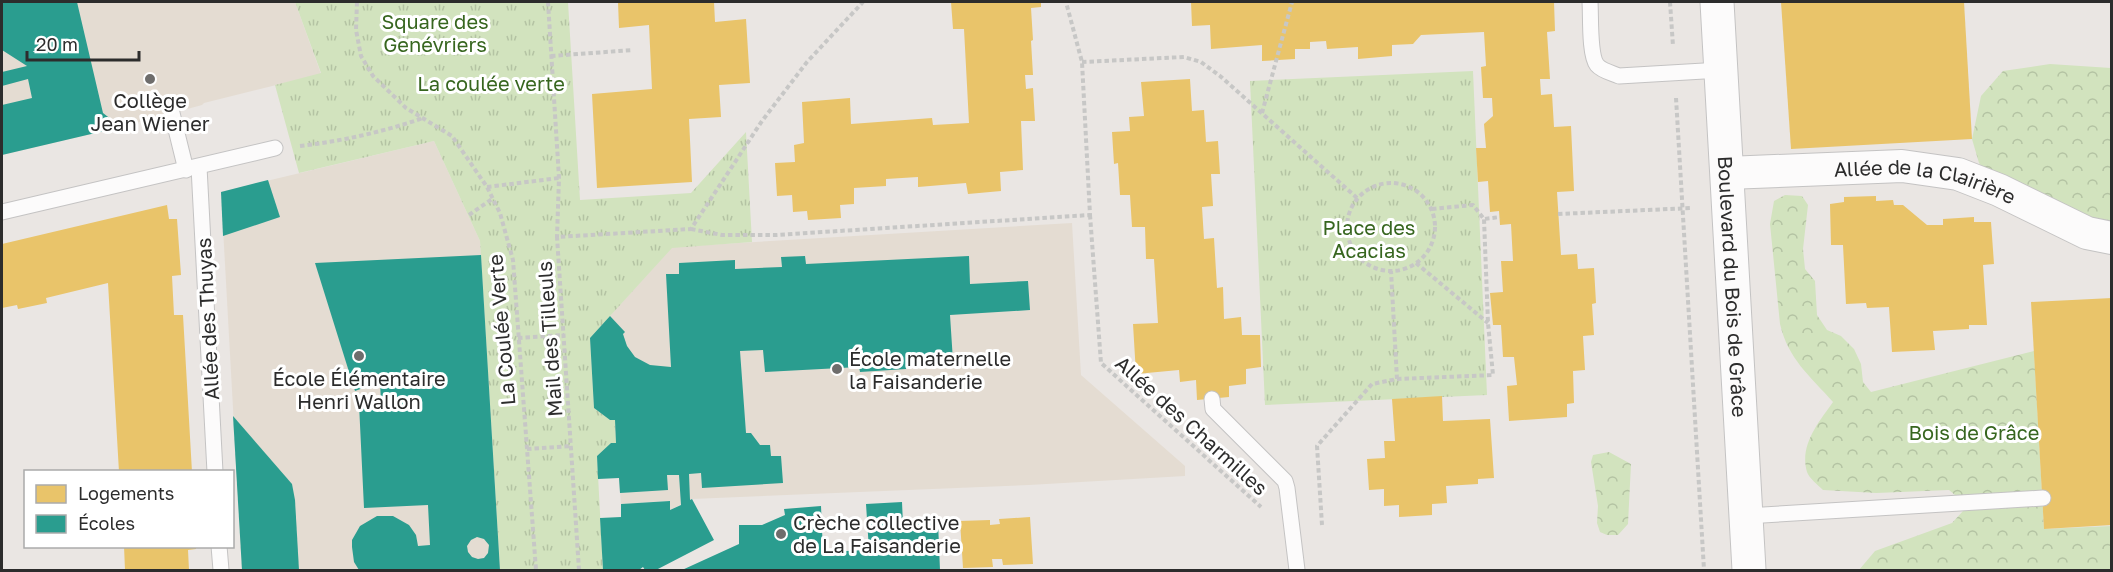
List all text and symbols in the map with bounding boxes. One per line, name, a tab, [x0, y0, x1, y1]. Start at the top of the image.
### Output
park label: Square des Genévriers	[381, 9, 489, 56]
scale bar	[27, 24, 140, 62]
text: 20 m	[36, 33, 78, 55]
park label: La coulée verte	[417, 71, 565, 95]
marker: Collège Jean Wiener	[143, 72, 157, 86]
place label: Collège Jean Wiener	[90, 88, 210, 135]
street label: Allée de la Clairière	[1833, 154, 2020, 208]
street label: Boulevard du Bois de Grâce	[1714, 155, 1752, 418]
park label: Place des Acacias	[1323, 215, 1415, 262]
street label: Allée des Thuyas	[191, 237, 223, 401]
street label: La Coulée Verte	[482, 253, 520, 407]
street label: Mail des Tilleuls	[532, 260, 566, 418]
place label: École maternelle la Faisanderie	[849, 346, 1011, 393]
marker: École Élémentaire Henri Wallon	[352, 349, 366, 363]
street label: Allée des Charmilles	[1111, 350, 1273, 500]
marker: École maternelle la Faisanderie	[830, 362, 844, 376]
place label: École Élémentaire Henri Wallon	[273, 366, 445, 413]
park label: Bois de Grâce	[1909, 420, 2039, 444]
legend	[24, 470, 234, 548]
text: Logements	[78, 482, 174, 504]
place label: Crèche collective de La Faisanderie	[793, 510, 961, 557]
text: Écoles	[78, 512, 135, 534]
marker: Crèche collective de La Faisanderie	[774, 527, 788, 541]

